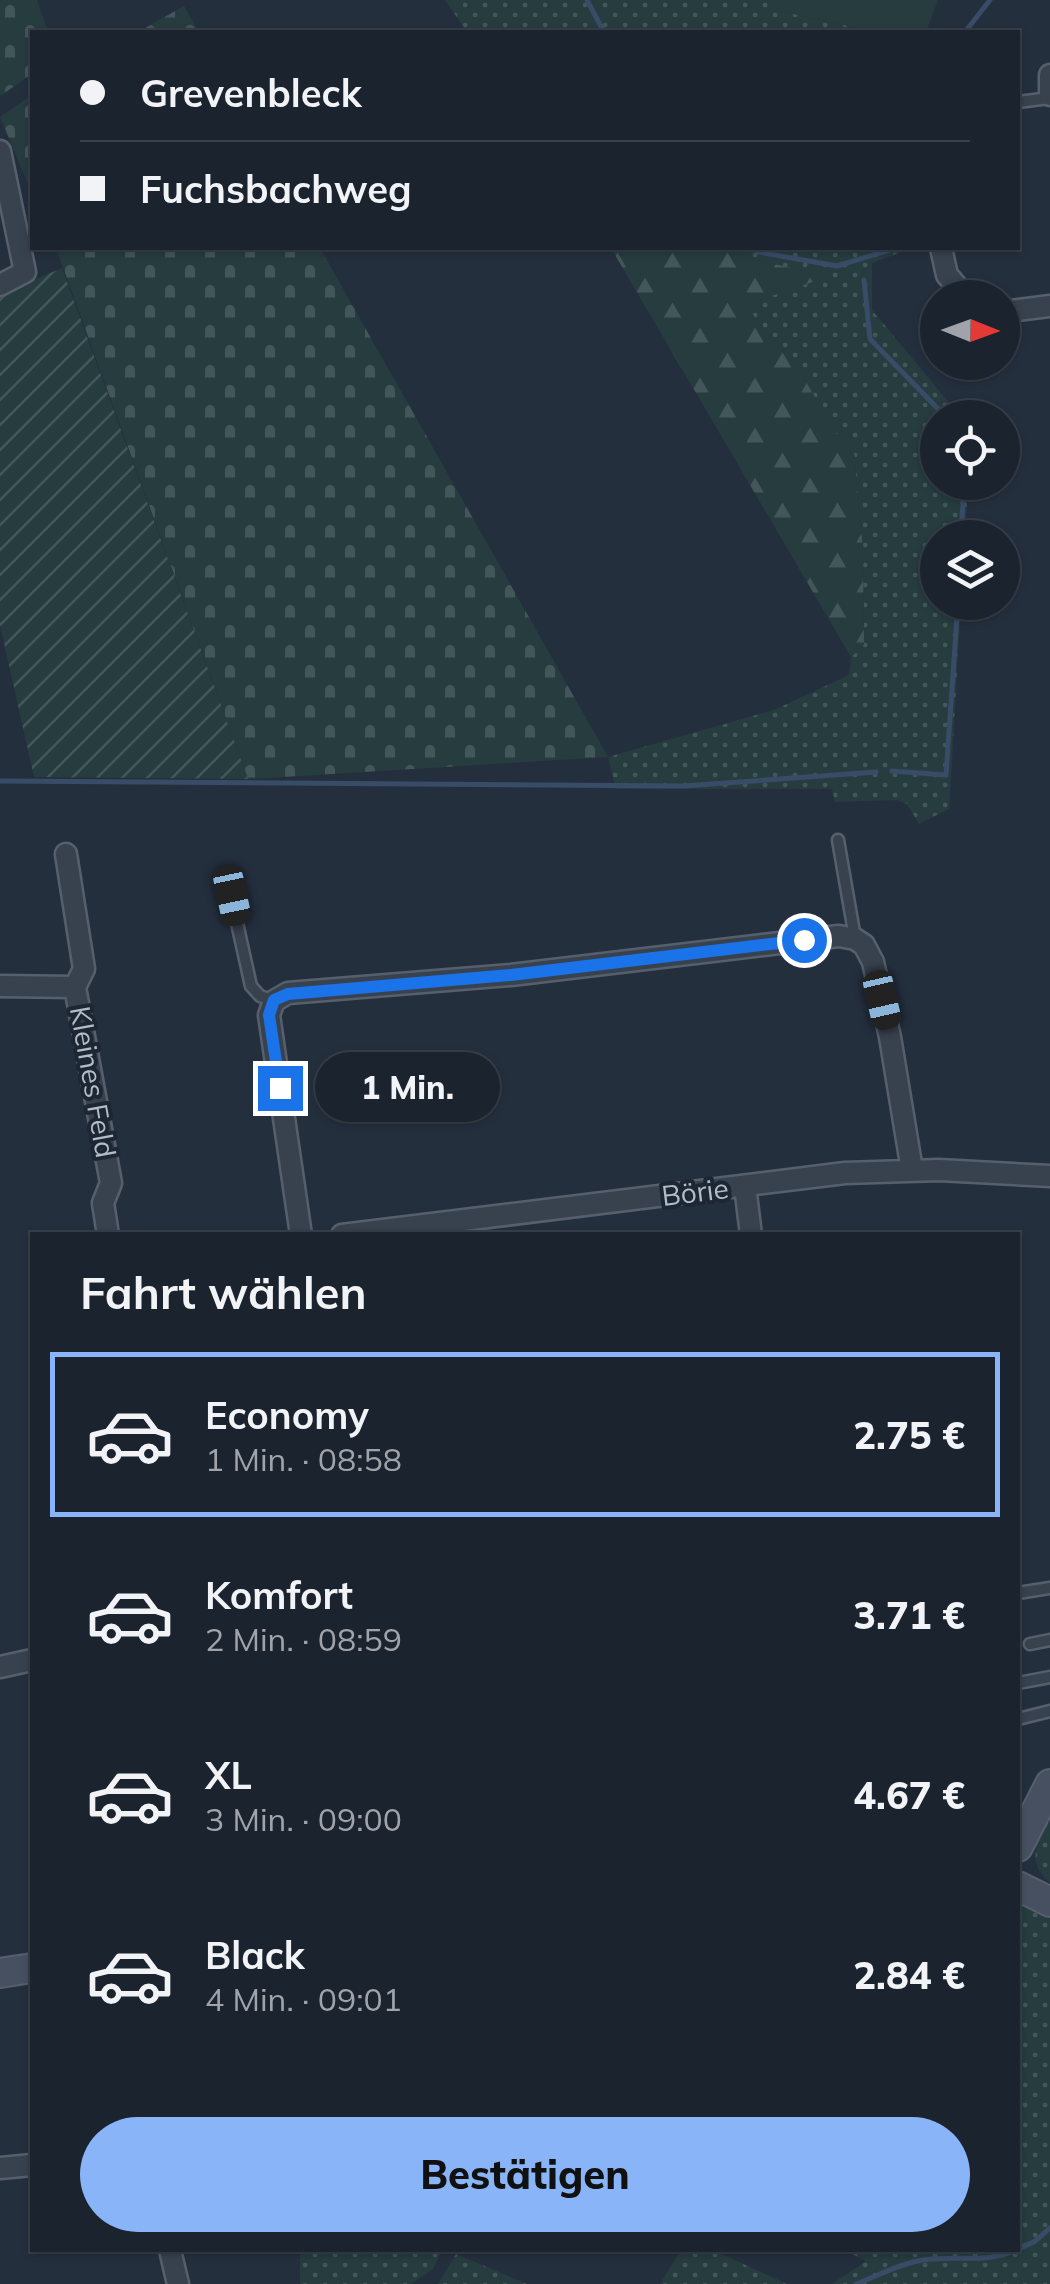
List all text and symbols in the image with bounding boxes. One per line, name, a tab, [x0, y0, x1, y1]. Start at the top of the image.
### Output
text: Grevenbleck	[140, 69, 362, 117]
text: Fuchsbachweg	[140, 165, 412, 213]
north arrow	[920, 280, 1020, 380]
map controls	[920, 280, 1020, 620]
button: locate	[920, 400, 1020, 500]
button: layers	[920, 520, 1020, 620]
car	[211, 864, 253, 928]
route start	[782, 918, 827, 963]
car	[861, 967, 903, 1033]
street label: Kleines Feld	[63, 1004, 124, 1160]
callout: 1 Min.	[315, 1053, 500, 1123]
route end	[258, 1066, 303, 1111]
text: 1 Min.	[361, 1067, 454, 1107]
street label: Börie	[660, 1170, 730, 1213]
text: Fahrt wählen	[80, 1264, 367, 1320]
icon: car	[85, 1390, 175, 1480]
text: Economy	[205, 1391, 369, 1439]
text: 2.75 €	[853, 1411, 965, 1459]
text: 1 Min. · 08:58	[205, 1439, 402, 1479]
icon: car	[85, 1570, 175, 1660]
text: Komfort	[205, 1571, 353, 1619]
text: 3.71 €	[853, 1591, 965, 1639]
text: 2 Min. · 08:59	[205, 1619, 402, 1659]
icon: car	[85, 1750, 175, 1840]
text: XL	[205, 1751, 252, 1799]
text: 4.67 €	[853, 1771, 965, 1819]
text: 3 Min. · 09:00	[205, 1799, 402, 1839]
icon: car	[85, 1930, 175, 2020]
text: Black	[205, 1931, 305, 1979]
text: 2.84 €	[853, 1951, 965, 1999]
text: 4 Min. · 09:01	[205, 1979, 402, 2019]
button: Bestätigen	[80, 2117, 970, 2232]

